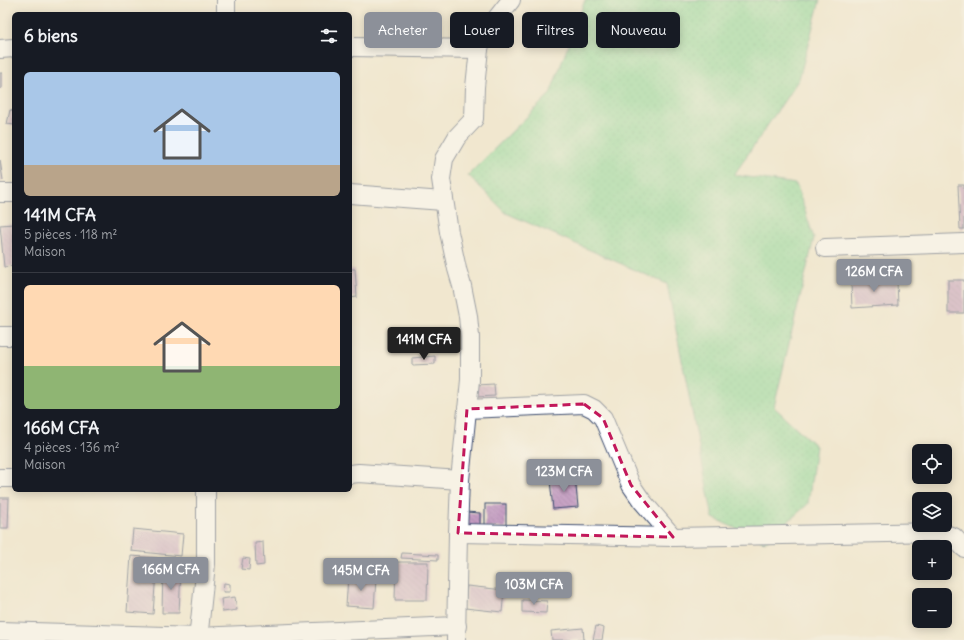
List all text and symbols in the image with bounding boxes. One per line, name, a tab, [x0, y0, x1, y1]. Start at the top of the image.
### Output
chip: Acheter	[364, 12, 442, 48]
chip: Louer	[450, 12, 514, 48]
chip: Filtres	[522, 12, 588, 48]
chip: Nouveau	[596, 12, 680, 48]
text: 6 biens	[24, 25, 78, 47]
icon: filters	[318, 25, 340, 47]
icon: home	[146, 98, 218, 170]
text: 141M CFA	[24, 204, 96, 226]
text: 5 pièces · 118 m²	[24, 226, 117, 243]
text: Maison	[24, 243, 66, 260]
pin: 126M CFA	[833, 259, 915, 293]
text: 126M CFA	[845, 263, 903, 280]
icon: home	[146, 311, 218, 383]
pin: 141M CFA	[383, 327, 465, 361]
text: 141M CFA	[397, 331, 451, 348]
text: 166M CFA	[24, 417, 99, 439]
text: 4 pièces · 136 m²	[24, 439, 120, 456]
map controls	[912, 444, 952, 628]
button: locate	[912, 444, 952, 484]
text: Maison	[24, 456, 66, 473]
pin: 123M CFA	[523, 459, 605, 493]
text: 123M CFA	[536, 463, 592, 480]
button: layers	[912, 492, 952, 532]
button: +	[912, 540, 952, 580]
pin: 166M CFA	[130, 557, 212, 591]
pin: 145M CFA	[320, 558, 402, 592]
text: 166M CFA	[142, 561, 200, 578]
text: 145M CFA	[332, 562, 390, 579]
pin: 103M CFA	[493, 572, 575, 606]
text: 103M CFA	[505, 576, 563, 593]
button: −	[912, 588, 952, 628]

